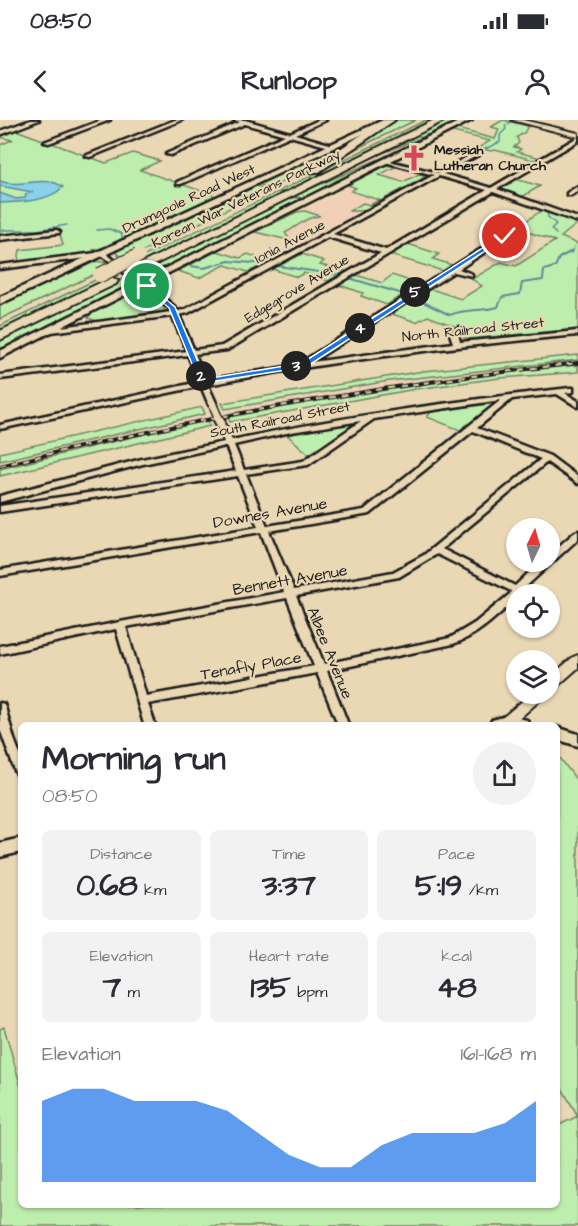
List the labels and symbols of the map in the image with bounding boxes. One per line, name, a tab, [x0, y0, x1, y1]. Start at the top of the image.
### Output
place label: Messiah Lutheran Church	[434, 140, 547, 176]
church icon: Messiah Lutheran Church	[399, 143, 429, 173]
street label: Korean War Veterans Parkway	[148, 144, 344, 253]
street label: Drumgoole Road West	[119, 159, 259, 239]
pin	[479, 210, 530, 261]
street label: Ionia Avenue	[251, 215, 329, 269]
street label: Edgegrove Avenue	[241, 250, 354, 328]
pin	[121, 260, 172, 311]
pin: 5	[400, 277, 430, 307]
pin: 4	[345, 313, 375, 343]
street label: North Railroad Street	[401, 313, 545, 347]
pin: 3	[281, 351, 311, 381]
pin: 2	[186, 361, 216, 391]
street label: South Railroad Street	[208, 397, 352, 443]
street label: Downes Avenue	[211, 492, 329, 534]
north arrow	[506, 518, 560, 572]
street label: Bennett Avenue	[231, 559, 349, 601]
street label: Albee Avenue	[302, 604, 359, 703]
street label: Tenafly Place	[199, 646, 303, 687]

